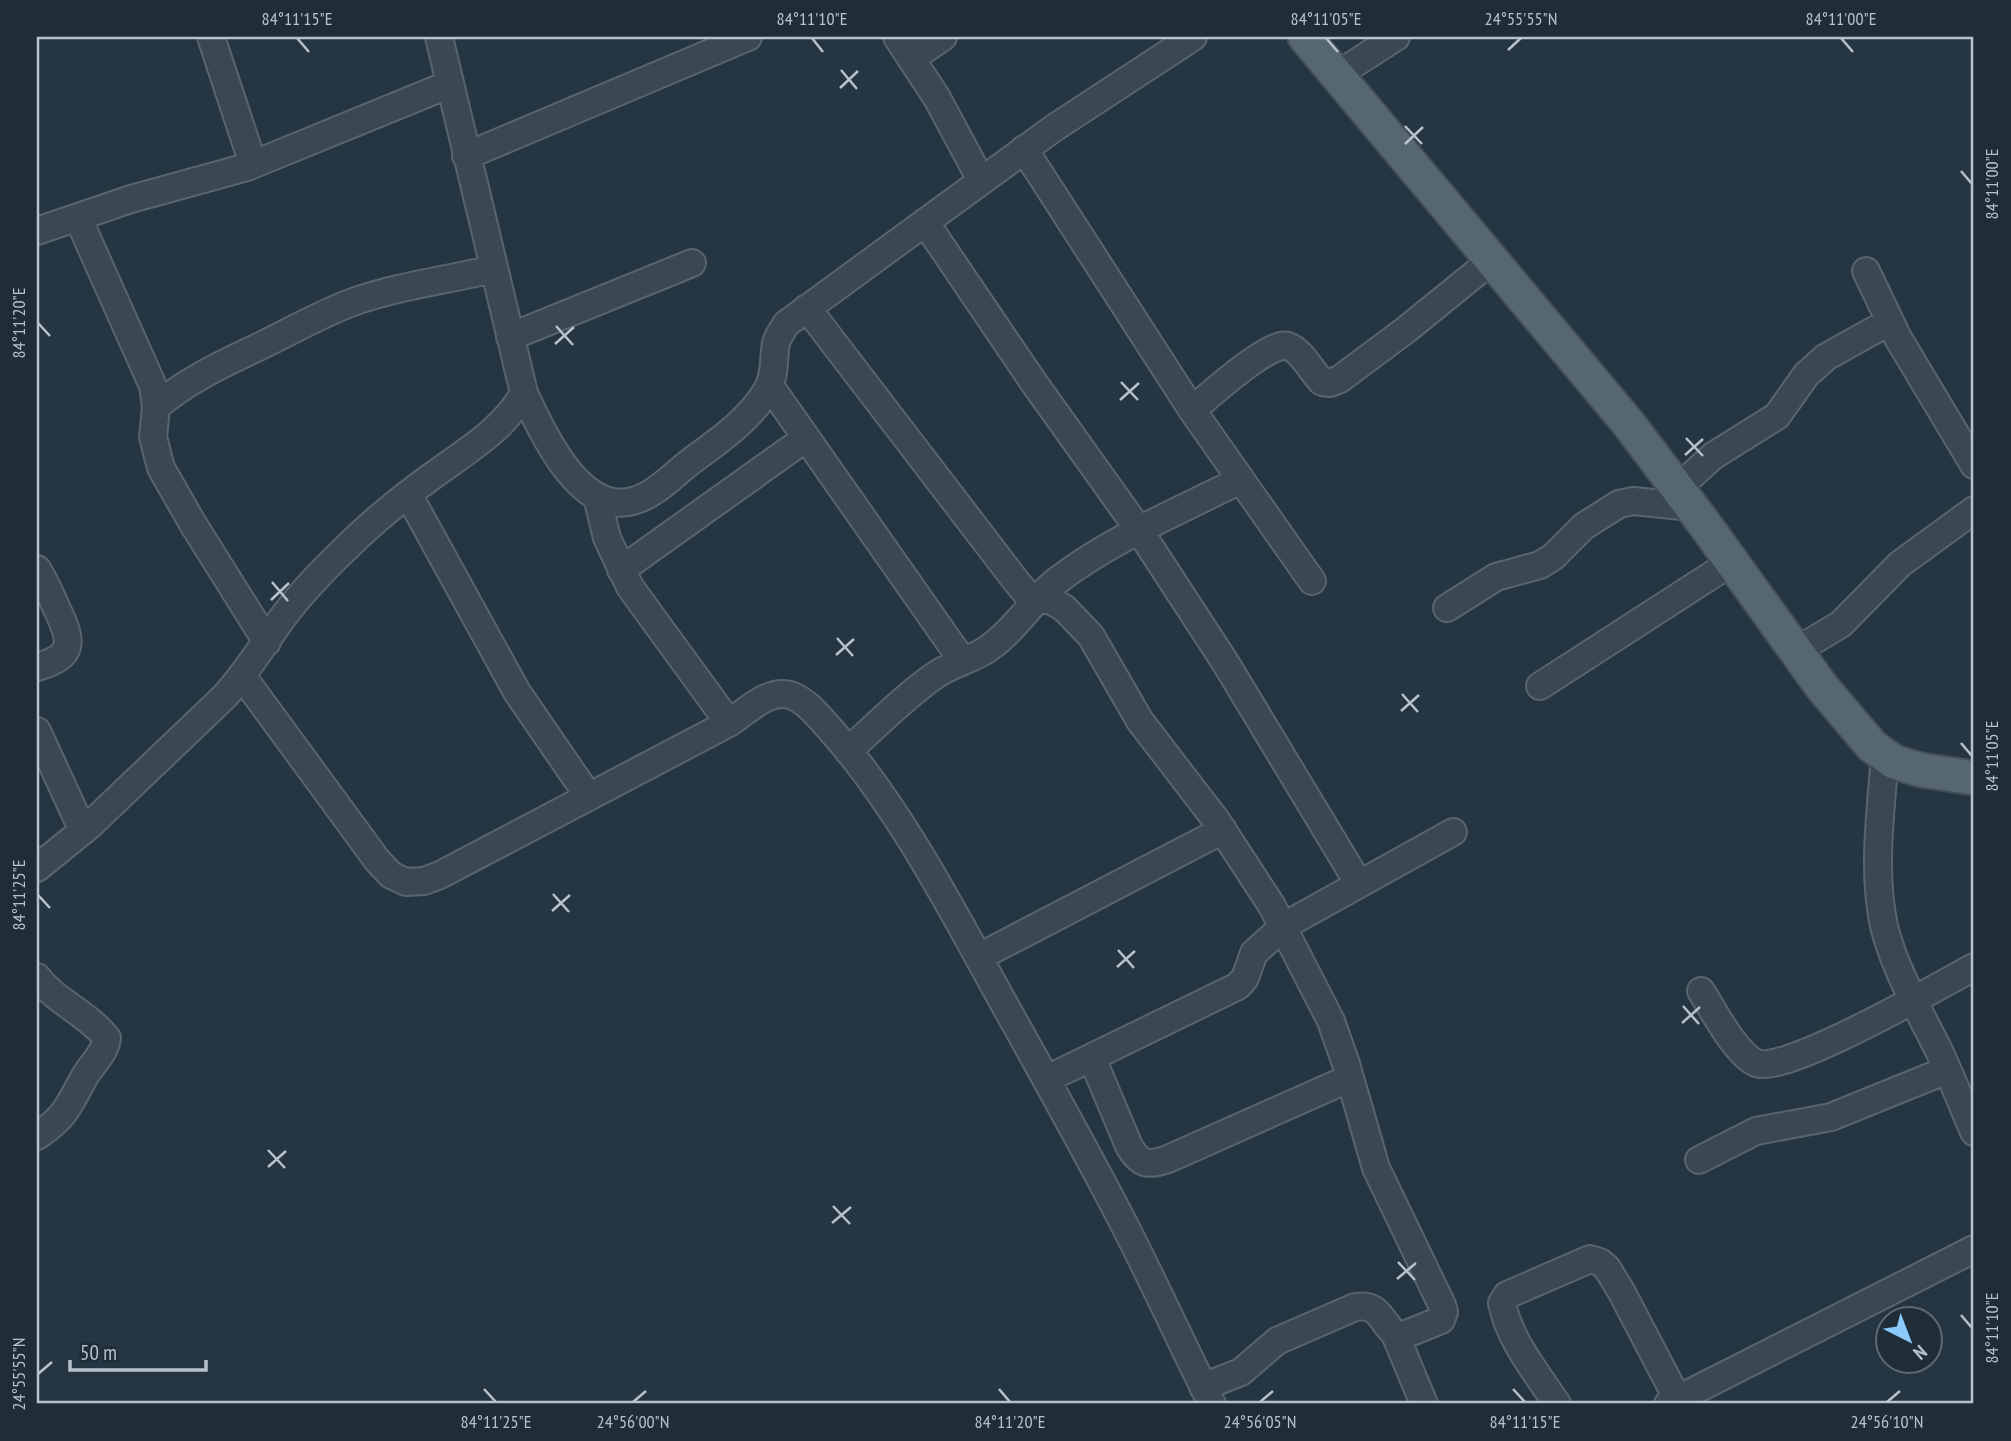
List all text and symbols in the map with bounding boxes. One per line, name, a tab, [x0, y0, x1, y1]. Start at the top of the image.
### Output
text: 84°11'15"E	[262, 7, 332, 30]
text: 84°11'10"E	[777, 7, 847, 30]
text: 84°11'05"E	[1291, 7, 1361, 30]
text: 24°55'55"N	[1485, 7, 1557, 30]
text: 84°11'00"E	[1806, 7, 1876, 30]
text: 84°11'00"E	[1980, 149, 2003, 219]
text: 84°11'20"E	[7, 288, 30, 358]
text: 84°11'05"E	[1980, 721, 2003, 791]
text: 84°11'25"E	[7, 860, 30, 930]
text: 84°11'10"E	[1980, 1293, 2003, 1363]
north arrow	[1874, 1304, 1944, 1374]
scale bar	[70, 1329, 206, 1373]
text: 24°55'55"N	[7, 1338, 30, 1410]
text: 50 m	[80, 1339, 117, 1366]
text: N	[1909, 1340, 1932, 1365]
text: 84°11'25"E	[461, 1410, 531, 1433]
text: 24°56'00"N	[597, 1410, 669, 1433]
text: 84°11'20"E	[975, 1410, 1045, 1433]
text: 24°56'05"N	[1224, 1410, 1296, 1433]
text: 84°11'15"E	[1490, 1410, 1560, 1433]
text: 24°56'10"N	[1851, 1410, 1923, 1433]

